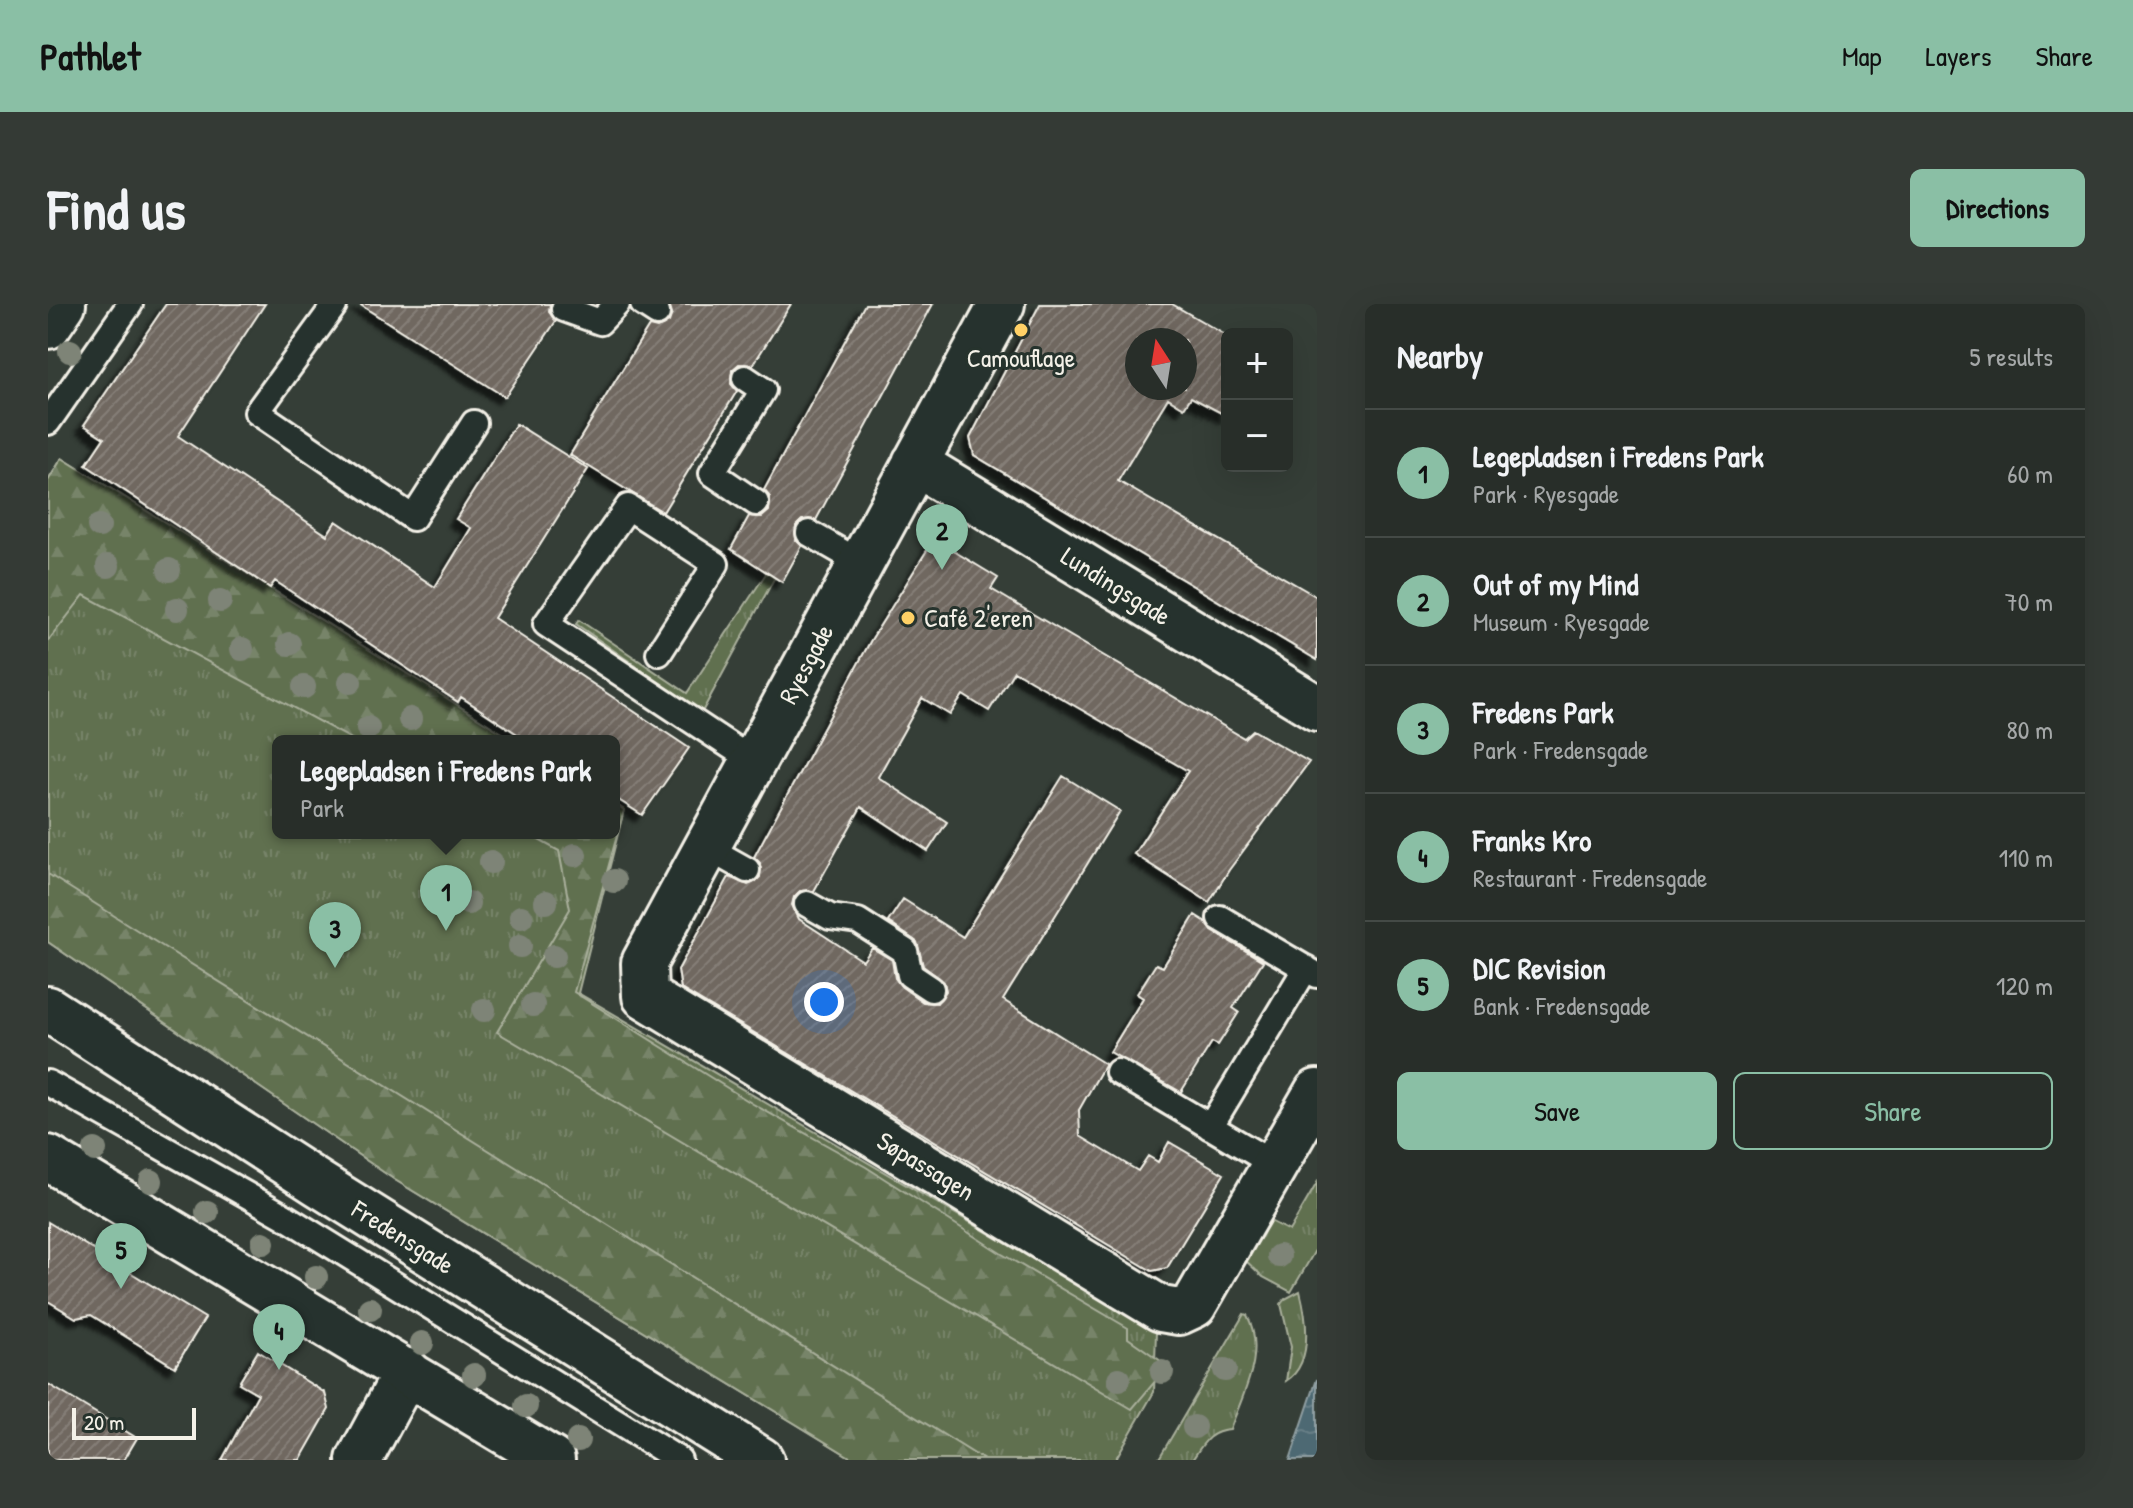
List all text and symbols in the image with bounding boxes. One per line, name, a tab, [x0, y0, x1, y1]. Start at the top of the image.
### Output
text: Pathlet	[40, 30, 141, 82]
text: Map	[1842, 37, 1882, 75]
text: Layers	[1926, 37, 1991, 75]
text: Share	[2035, 37, 2093, 75]
button: Directions	[1910, 169, 2085, 247]
text: Find us	[48, 171, 186, 246]
marker: Camouflage	[1012, 321, 1030, 339]
north arrow	[1125, 328, 1197, 400]
map controls	[1221, 328, 1293, 472]
button: +	[1221, 328, 1293, 400]
text: Nearby	[1397, 333, 1483, 379]
text: 5 results	[1969, 339, 2053, 374]
place label: Camouflage	[967, 340, 1075, 375]
button: −	[1221, 400, 1293, 472]
text: Legepladsen i Fredens Park	[1473, 436, 1764, 476]
text: 1	[1418, 456, 1428, 491]
text: 60 m	[2007, 456, 2053, 491]
text: Park · Ryesgade	[1473, 476, 1619, 511]
pin: 2	[916, 504, 968, 570]
street label: Lundingsgade	[1055, 538, 1178, 633]
text: Out of my Mind	[1473, 564, 1638, 604]
text: 2	[1417, 584, 1429, 619]
text: 70 m	[2005, 584, 2053, 619]
place label: Café 2'eren	[924, 600, 1033, 635]
text: Museum · Ryesgade	[1473, 604, 1650, 639]
marker: Café 2'eren	[899, 609, 917, 627]
street label: Ryesgade	[770, 618, 841, 710]
text: Fredens Park	[1473, 692, 1614, 732]
text: 3	[1417, 712, 1429, 747]
text: 80 m	[2006, 712, 2053, 747]
text: Park · Fredensgade	[1473, 732, 1648, 767]
popup	[272, 735, 620, 839]
text: Legepladsen i Fredens Park	[301, 750, 591, 790]
text: Park	[301, 790, 344, 825]
text: Franks Kro	[1473, 820, 1591, 860]
text: 4	[1418, 840, 1428, 875]
text: 110 m	[1999, 840, 2053, 875]
text: Restaurant · Fredensgade	[1473, 860, 1707, 895]
pin: 1	[420, 865, 472, 931]
pin: 3	[309, 902, 361, 968]
text: DIC Revision	[1473, 948, 1606, 988]
text: 5	[1418, 968, 1429, 1003]
text: 120 m	[1996, 968, 2053, 1003]
your location	[804, 982, 844, 1022]
text: Bank · Fredensgade	[1473, 988, 1651, 1023]
button: Save	[1397, 1072, 1717, 1150]
button: Share	[1733, 1072, 2053, 1150]
street label: Søpassagen	[871, 1123, 982, 1208]
street label: Fredensgade	[345, 1191, 461, 1282]
pin: 5	[95, 1223, 147, 1289]
pin: 4	[253, 1304, 305, 1370]
scale bar	[72, 1404, 196, 1440]
text: 20 m	[84, 1407, 124, 1437]

